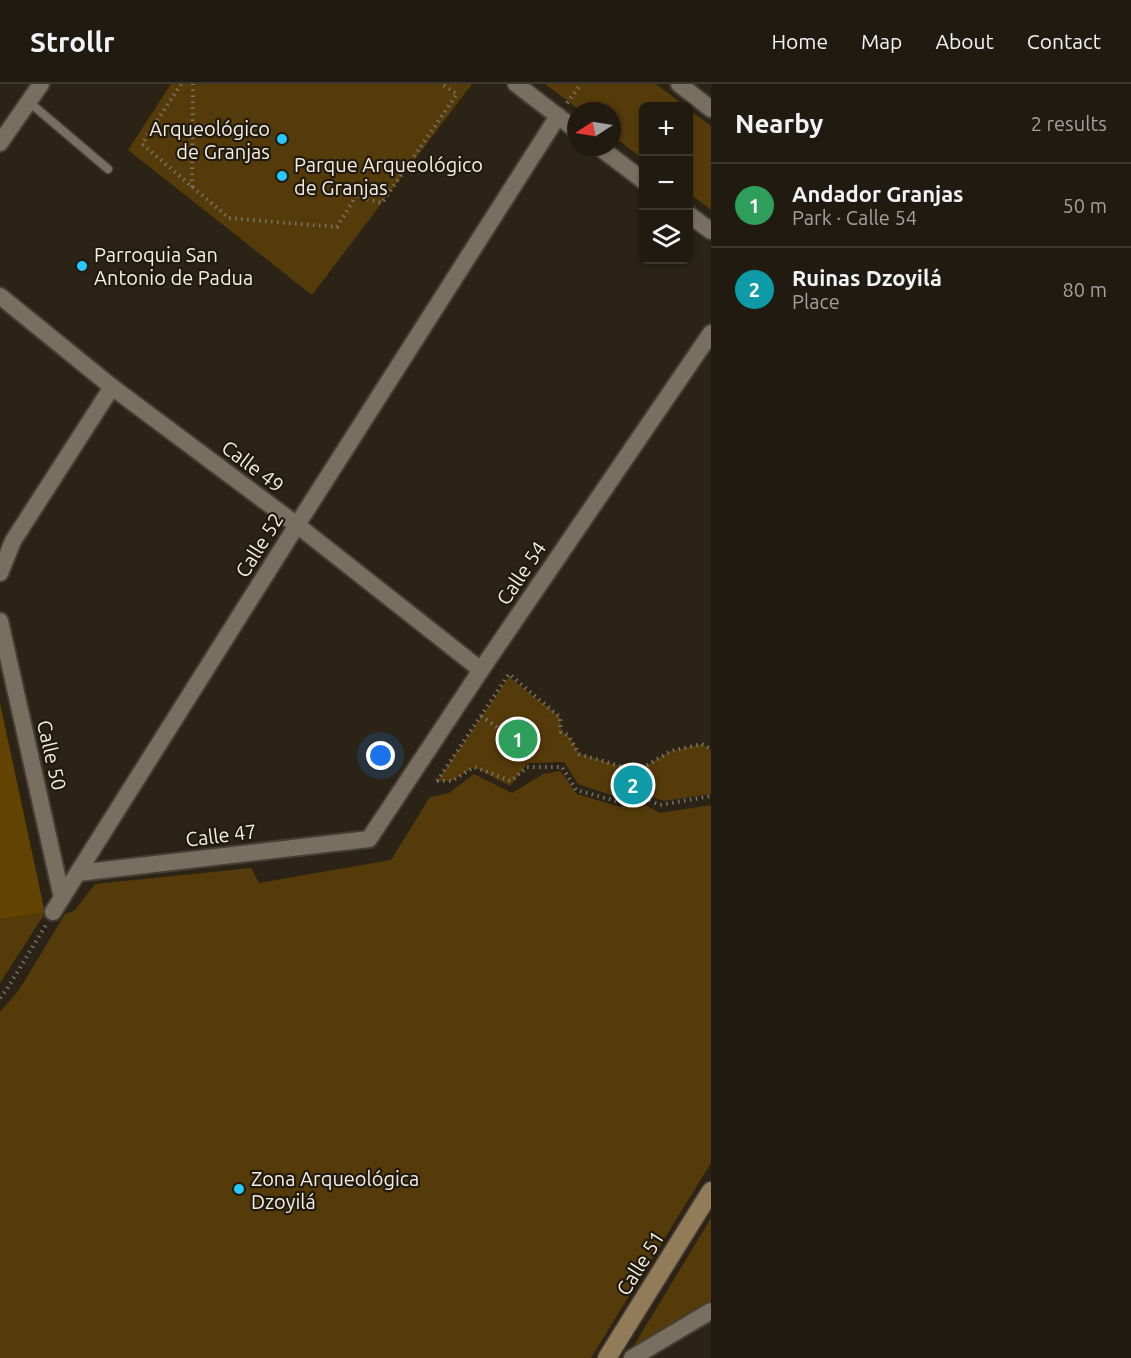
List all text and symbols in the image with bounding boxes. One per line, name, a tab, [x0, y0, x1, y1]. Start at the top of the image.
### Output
text: Strollr	[30, 26, 115, 57]
text: Home	[771, 29, 828, 53]
text: Map	[861, 29, 902, 53]
text: About	[935, 29, 994, 53]
text: Contact	[1027, 29, 1101, 53]
north arrow	[567, 102, 621, 156]
map controls	[639, 102, 693, 264]
button: +	[639, 102, 693, 156]
text: Nearby	[735, 109, 823, 138]
text: 2 results	[1031, 112, 1107, 135]
place label: Arqueológico de Granjas	[149, 117, 270, 163]
marker: Arqueológico de Granjas	[275, 132, 289, 146]
place label: Parque Arqueológico de Granjas	[294, 153, 483, 199]
button: −	[639, 156, 693, 210]
marker: Parque Arqueológico de Granjas	[275, 169, 289, 183]
text: Andador Granjas	[792, 181, 964, 206]
text: 1	[749, 194, 760, 217]
text: 50 m	[1063, 194, 1107, 217]
text: Park · Calle 54	[792, 206, 917, 229]
button: layers	[639, 210, 693, 264]
place label: Parroquia San Antonio de Padua	[94, 243, 253, 289]
marker: Parroquia San Antonio de Padua	[75, 259, 89, 273]
text: Ruinas Dzoyilá	[792, 265, 942, 290]
text: 2	[749, 278, 760, 301]
text: 80 m	[1063, 278, 1107, 301]
text: Place	[792, 290, 840, 313]
street label: Calle 49	[218, 435, 288, 497]
street label: Calle 52	[230, 509, 288, 581]
street label: Calle 54	[492, 537, 550, 609]
pin: 1	[498, 716, 538, 762]
street label: Calle 50	[33, 718, 71, 792]
your location	[366, 741, 395, 770]
pin: 2	[614, 762, 652, 808]
street label: Calle 47	[184, 819, 258, 851]
place label: Zona Arqueológica Dzoyilá	[251, 1167, 419, 1213]
marker: Zona Arqueológica Dzoyilá	[232, 1182, 246, 1196]
street label: Calle 51	[611, 1227, 669, 1299]

